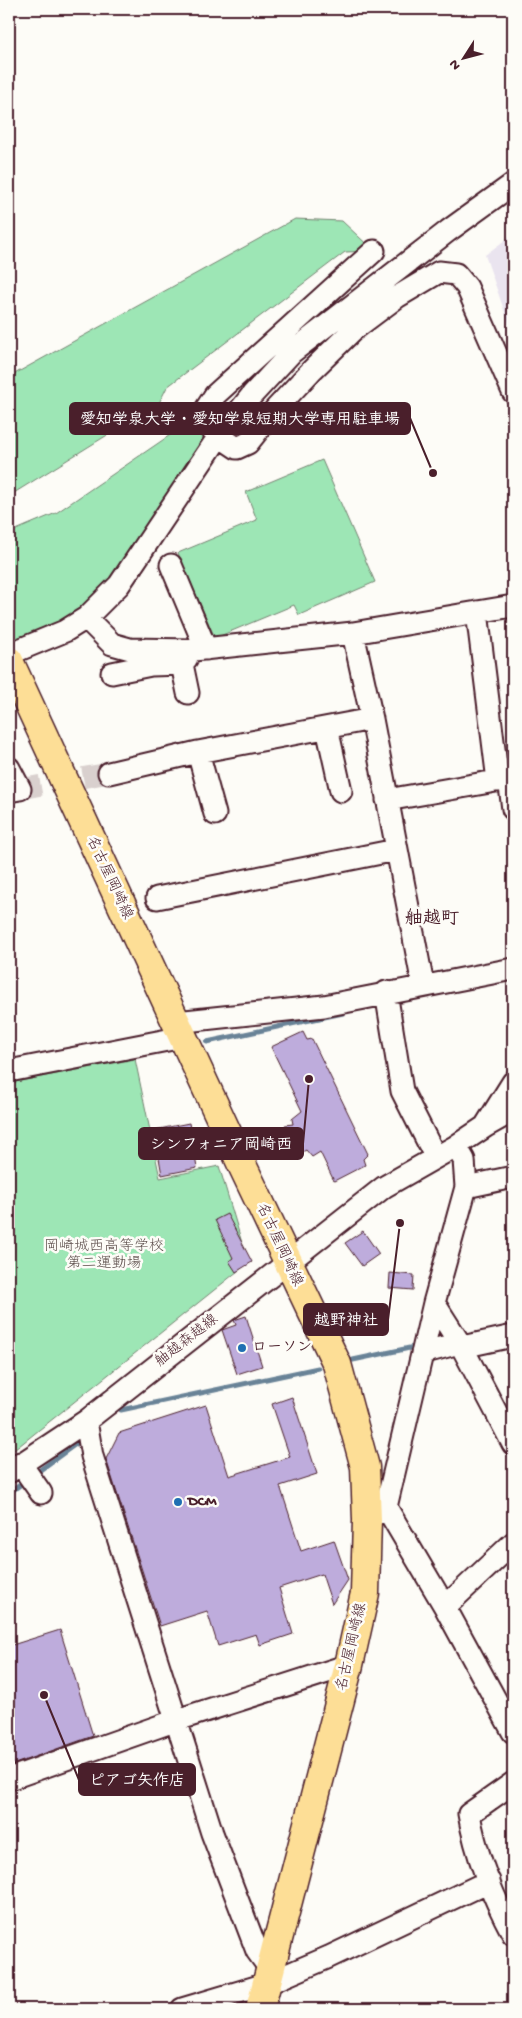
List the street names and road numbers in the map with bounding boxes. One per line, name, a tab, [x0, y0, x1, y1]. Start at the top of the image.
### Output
street label: 名古屋岡崎線	[82, 833, 137, 923]
street label: 名古屋岡崎線	[252, 1200, 307, 1290]
street label: 舳越森越線	[151, 1310, 222, 1371]
street label: 名古屋岡崎線	[332, 1601, 371, 1693]

